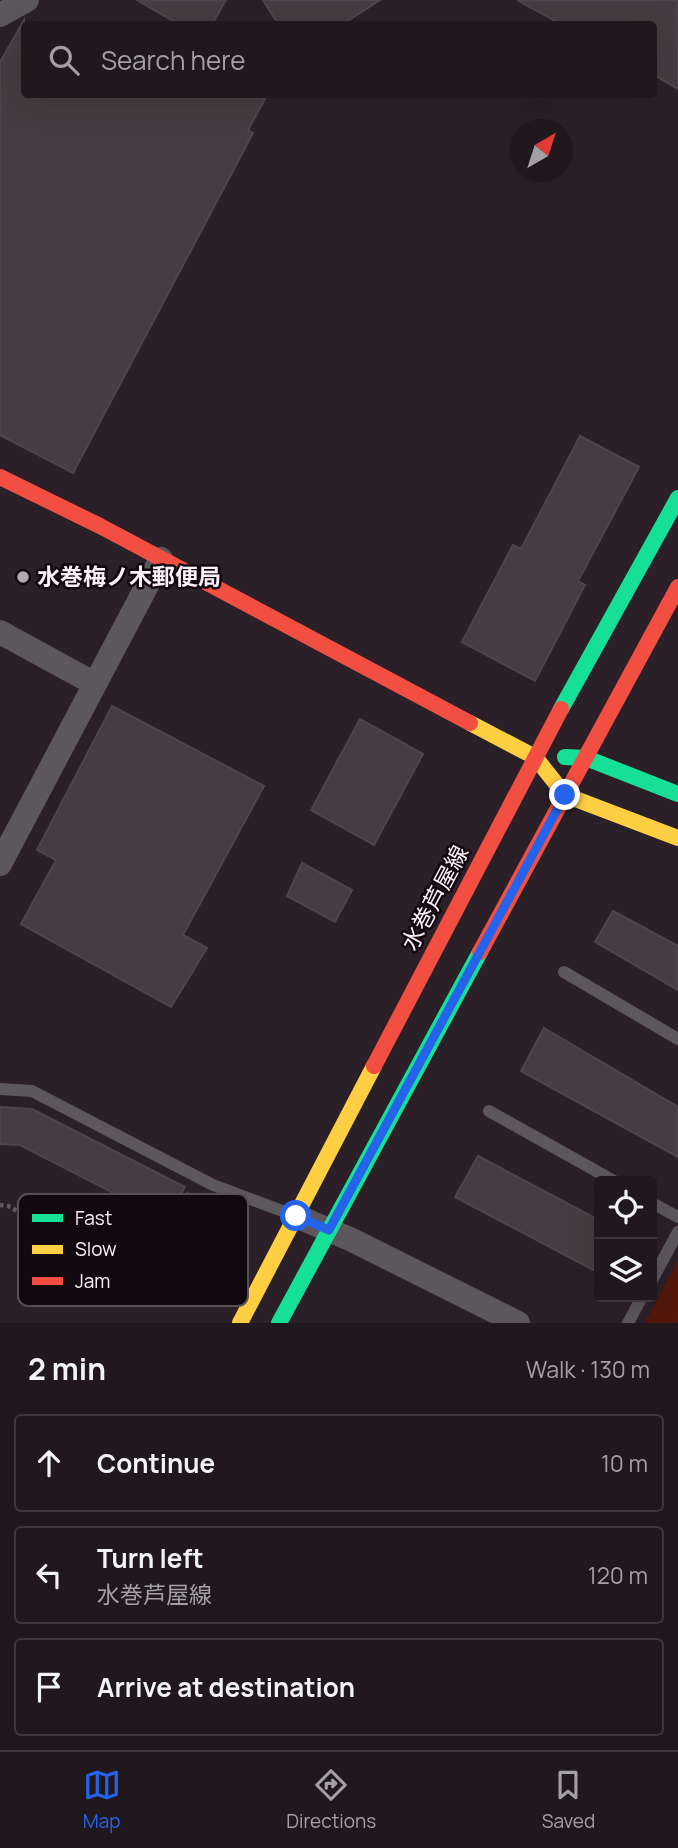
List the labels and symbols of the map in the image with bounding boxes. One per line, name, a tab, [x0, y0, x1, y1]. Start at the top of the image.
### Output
north arrow	[510, 119, 573, 182]
place label: 水巻梅ノ木郵便局	[37, 560, 221, 592]
marker: 水巻梅ノ木郵便局	[15, 569, 31, 585]
route end	[549, 779, 580, 810]
street label: 水巻芦屋線	[393, 839, 475, 956]
legend	[18, 1194, 248, 1306]
route start	[280, 1200, 311, 1231]
text: Fast	[75, 1205, 112, 1231]
text: Slow	[75, 1236, 117, 1262]
text: Jam	[75, 1268, 110, 1294]

